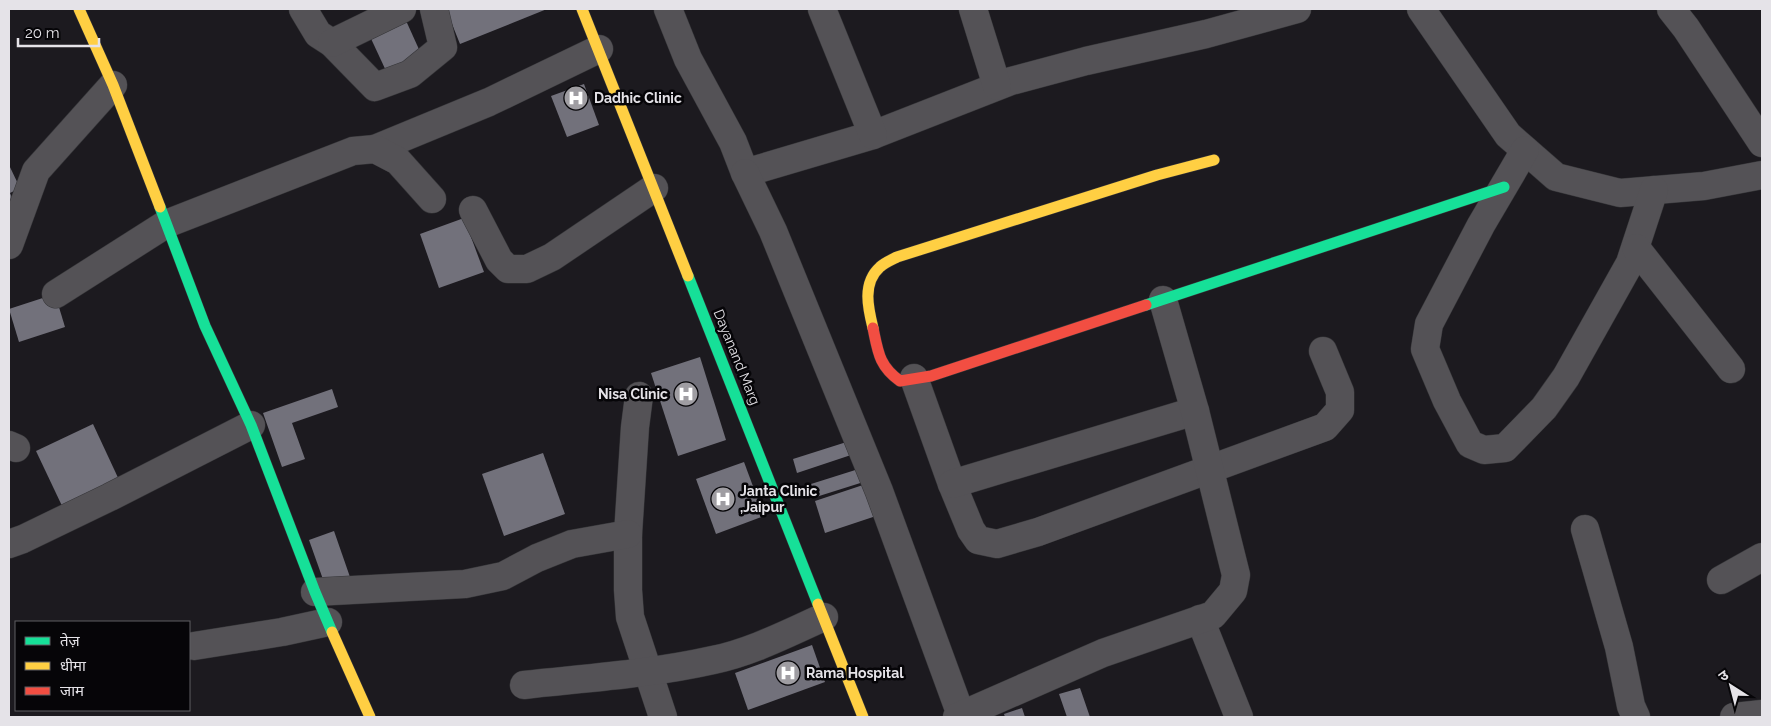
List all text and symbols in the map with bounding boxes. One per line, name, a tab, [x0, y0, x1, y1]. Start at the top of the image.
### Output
scale bar	[18, 15, 99, 47]
text: 20 m	[25, 24, 60, 42]
hospital icon: Dadhic Clinic	[563, 85, 589, 111]
place label: Dadhic Clinic	[594, 90, 682, 106]
street label: Dayanand Marg	[711, 307, 763, 407]
hospital icon: Nisa Clinic	[673, 381, 699, 407]
place label: Nisa Clinic	[598, 386, 668, 402]
place label: Janta Clinic ,Jaipur	[740, 483, 818, 515]
hospital icon: Janta Clinic ,Jaipur	[710, 486, 736, 512]
legend	[15, 621, 190, 711]
text: तेज़	[60, 632, 81, 650]
text: धीमा	[60, 657, 87, 675]
hospital icon: Rama Hospital	[775, 660, 801, 686]
north arrow	[1706, 661, 1756, 711]
place label: Rama Hospital	[806, 665, 904, 681]
text: उ	[1715, 666, 1732, 684]
text: जाम	[60, 682, 85, 700]

